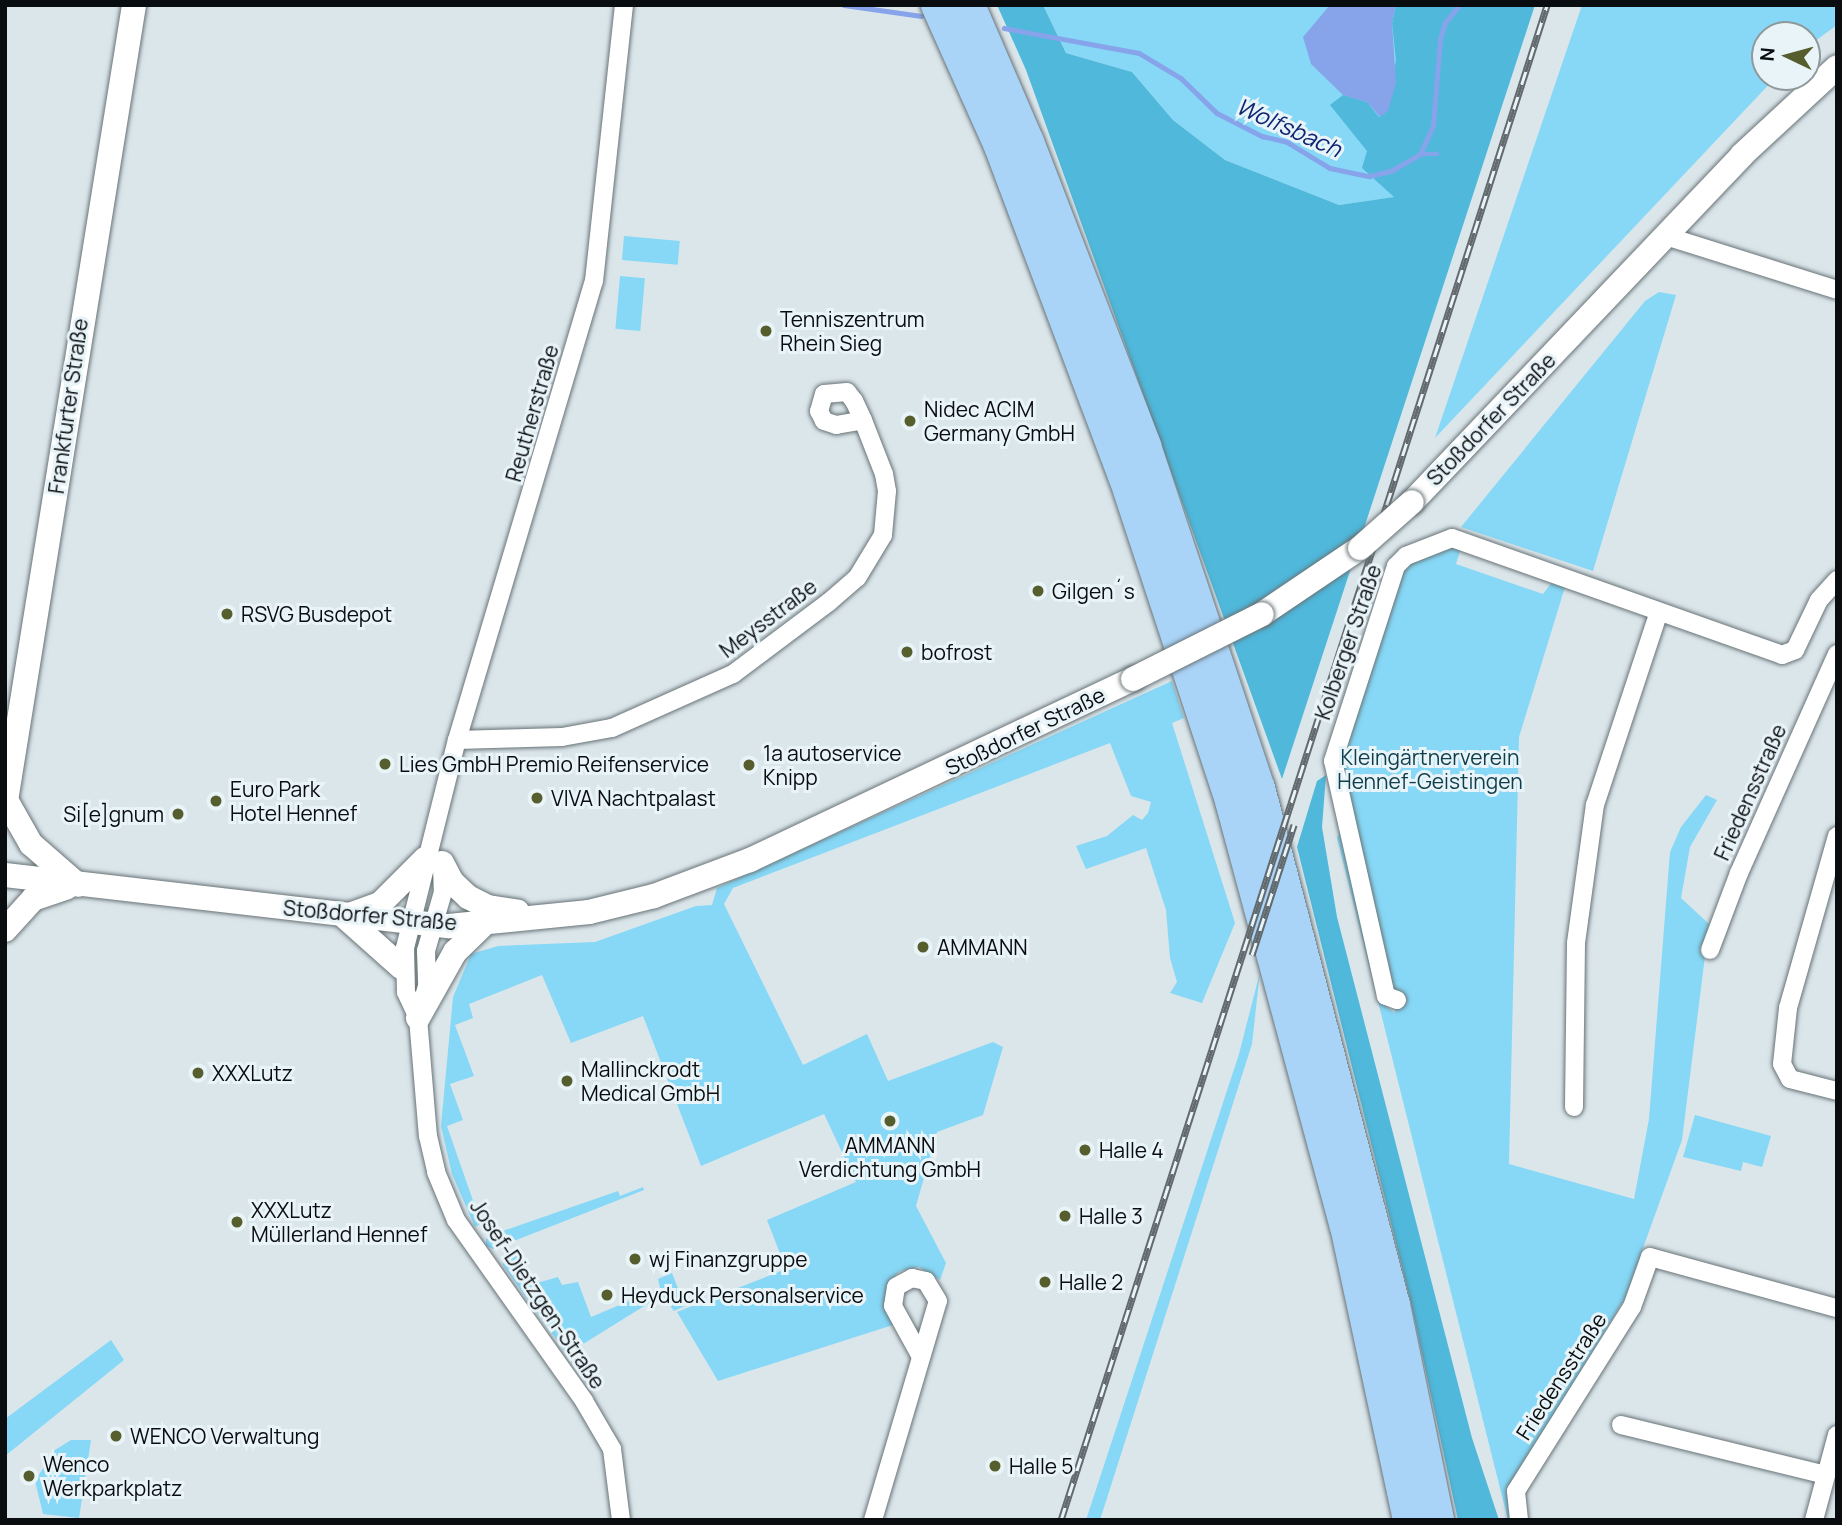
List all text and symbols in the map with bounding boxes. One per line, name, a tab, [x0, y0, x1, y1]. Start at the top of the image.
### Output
north arrow	[1751, 21, 1821, 91]
text: N	[1754, 46, 1781, 62]
water label: Wolfsbach	[1232, 92, 1346, 162]
place label: Tenniszentrum Rhein Sieg	[780, 306, 925, 356]
street label: Frankfurter Straße	[43, 317, 93, 495]
marker: Tenniszentrum Rhein Sieg	[758, 323, 774, 339]
street label: Reutherstraße	[500, 342, 564, 484]
street label: Stoßdorfer Straße	[1421, 348, 1561, 490]
place label: Nidec ACIM Germany GmbH	[924, 396, 1075, 446]
marker: Nidec ACIM Germany GmbH	[902, 413, 918, 429]
street label: Kolberger Straße	[1310, 561, 1386, 723]
street label: Meysstraße	[715, 573, 821, 663]
place label: Gilgen´s	[1052, 578, 1135, 604]
marker: Gilgen´s	[1030, 583, 1046, 599]
place label: RSVG Busdepot	[241, 601, 392, 627]
marker: RSVG Busdepot	[219, 606, 235, 622]
place label: bofrost	[921, 639, 992, 665]
marker: bofrost	[899, 644, 915, 660]
street label: Stoßdorfer Straße	[941, 681, 1109, 781]
street label: Friedensstraße	[1709, 720, 1791, 864]
place label: 1a autoservice Knipp	[763, 740, 902, 790]
park label: Kleingärtnerverein Hennef-Geistingen	[1337, 744, 1523, 794]
place label: Lies GmbH Premio Reifenservice	[399, 751, 709, 777]
marker: Lies GmbH Premio Reifenservice	[377, 756, 393, 772]
marker: 1a autoservice Knipp	[741, 757, 757, 773]
place label: Euro Park Hotel Hennef	[230, 776, 357, 826]
place label: VIVA Nachtpalast	[551, 785, 716, 811]
marker: VIVA Nachtpalast	[529, 790, 545, 806]
marker: Euro Park Hotel Hennef	[208, 793, 224, 809]
place label: Si[e]gnum	[63, 801, 164, 827]
marker: Si[e]gnum	[170, 806, 186, 822]
street label: Stoßdorfer Straße	[282, 895, 458, 935]
place label: AMMANN	[937, 934, 1028, 960]
marker: AMMANN	[915, 939, 931, 955]
place label: Mallinckrodt Medical GmbH	[581, 1056, 720, 1106]
place label: XXXLutz	[212, 1060, 293, 1086]
marker: XXXLutz	[190, 1065, 206, 1081]
marker: Mallinckrodt Medical GmbH	[559, 1073, 575, 1089]
marker: AMMANN Verdichtung GmbH	[882, 1113, 898, 1129]
place label: AMMANN Verdichtung GmbH	[799, 1132, 981, 1182]
place label: Halle 4	[1099, 1137, 1164, 1163]
marker: Halle 4	[1077, 1142, 1093, 1158]
street label: Josef-Dietzgen-Straße	[465, 1194, 611, 1394]
place label: XXXLutz Müllerland Hennef	[251, 1197, 427, 1247]
place label: Halle 3	[1079, 1203, 1143, 1229]
marker: Halle 3	[1057, 1208, 1073, 1224]
marker: XXXLutz Müllerland Hennef	[229, 1214, 245, 1230]
place label: wj Finanzgruppe	[649, 1246, 807, 1272]
marker: wj Finanzgruppe	[627, 1251, 643, 1267]
place label: Halle 2	[1059, 1269, 1123, 1295]
marker: Halle 2	[1037, 1274, 1053, 1290]
place label: Heyduck Personalservice	[621, 1282, 864, 1308]
marker: Heyduck Personalservice	[599, 1287, 615, 1303]
street label: Friedensstraße	[1511, 1308, 1611, 1444]
place label: WENCO Verwaltung	[130, 1423, 320, 1449]
marker: WENCO Verwaltung	[108, 1428, 124, 1444]
place label: Wenco Werkparkplatz	[43, 1451, 182, 1501]
place label: Halle 5	[1009, 1453, 1073, 1479]
marker: Halle 5	[987, 1458, 1003, 1474]
marker: Wenco Werkparkplatz	[21, 1468, 37, 1484]

